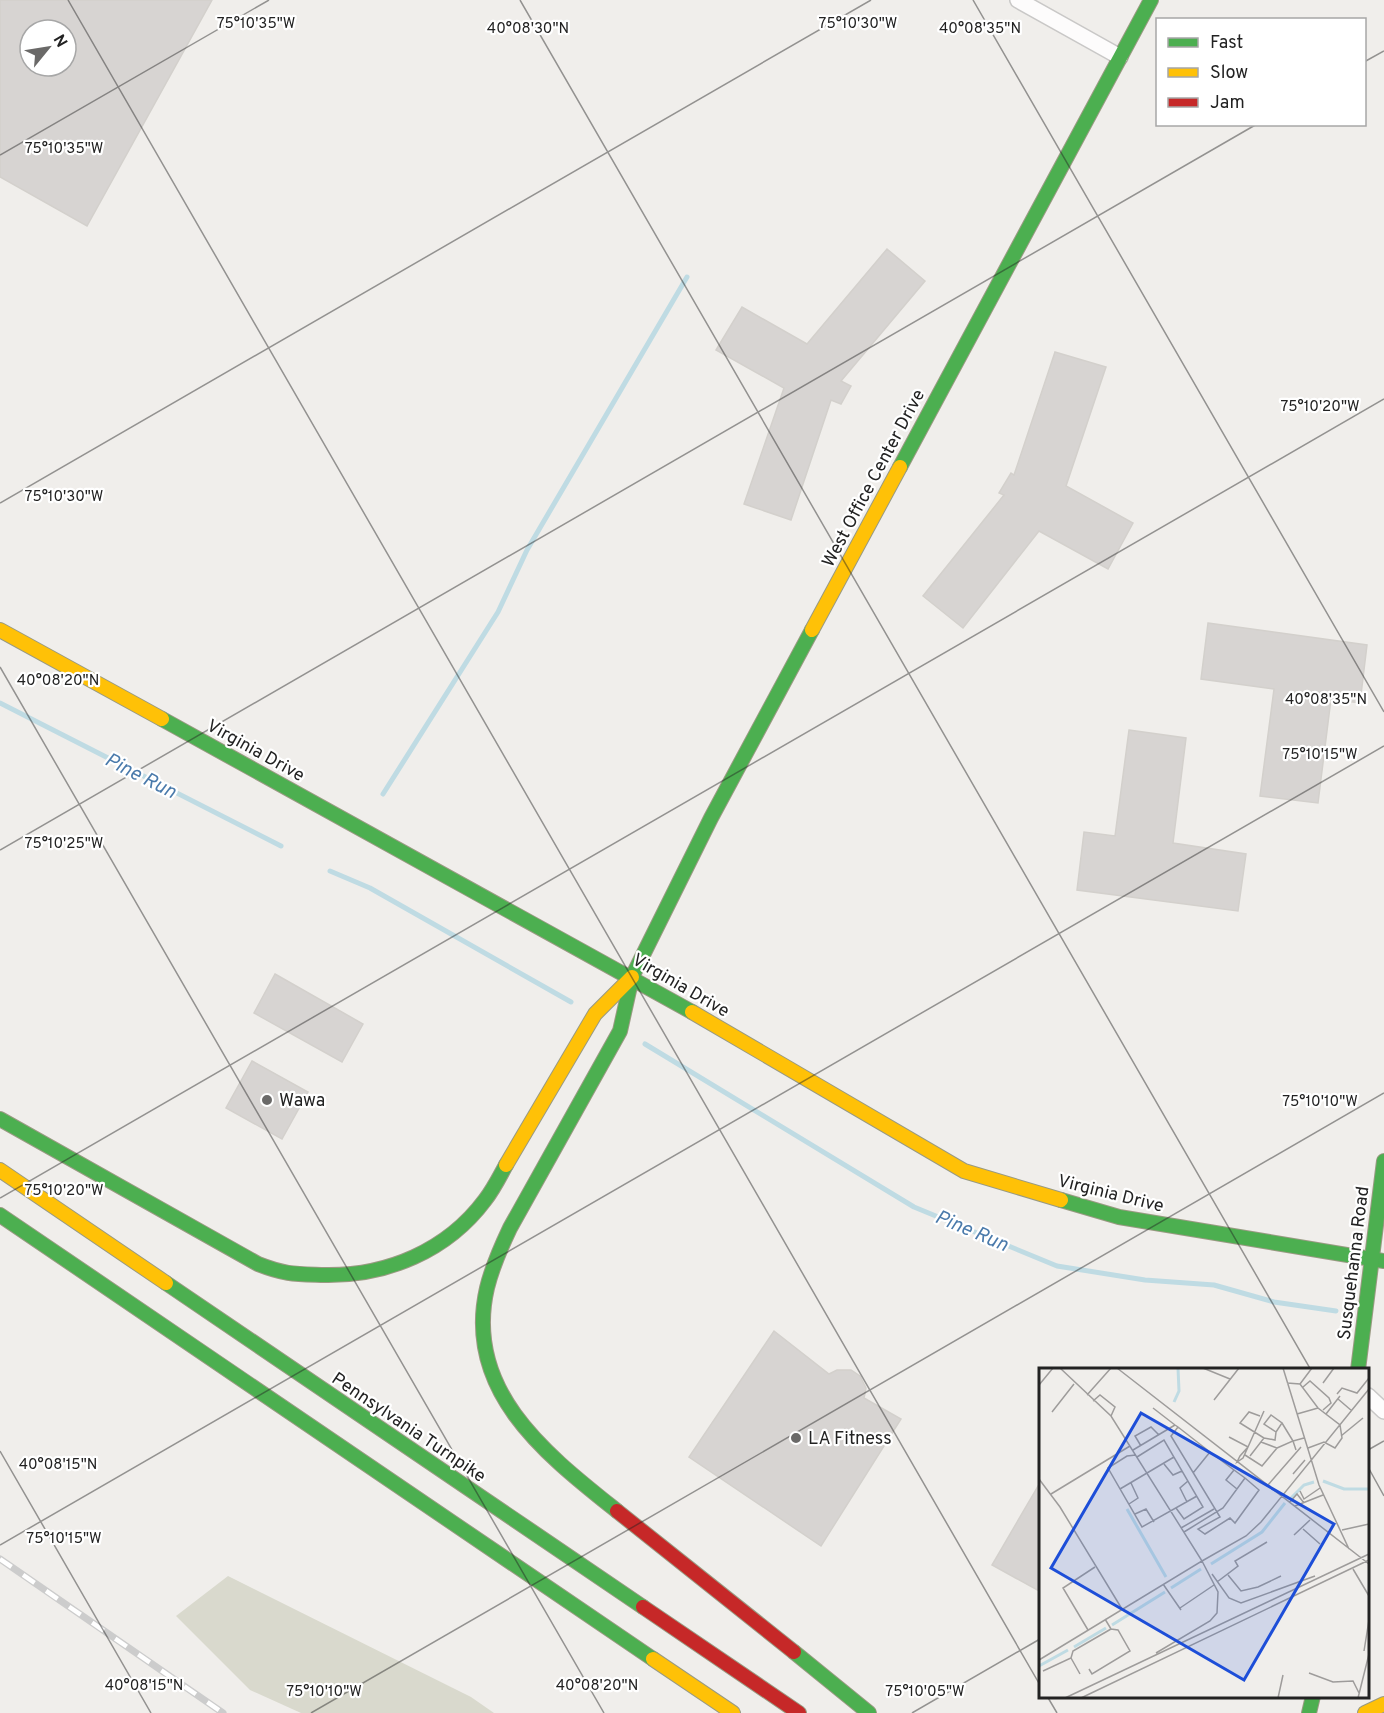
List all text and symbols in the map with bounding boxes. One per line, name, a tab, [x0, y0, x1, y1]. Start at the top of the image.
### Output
text: 75°10'35"W	[217, 15, 295, 34]
text: 75°10'30"W	[819, 15, 897, 34]
north arrow	[18, 18, 78, 78]
legend	[1156, 18, 1366, 126]
text: 40°08'30"N	[487, 20, 569, 39]
text: 40°08'35"N	[939, 20, 1021, 39]
text: N	[48, 32, 71, 51]
text: Fast	[1210, 32, 1243, 55]
text: Slow	[1210, 62, 1248, 85]
text: Jam	[1210, 92, 1245, 115]
text: 75°10'35"W	[25, 140, 103, 159]
street label: West Office Center Drive	[818, 386, 931, 572]
text: 75°10'20"W	[1280, 398, 1360, 417]
text: 75°10'30"W	[25, 488, 103, 507]
text: 40°08'20"N	[17, 672, 99, 691]
text: 40°08'35"N	[1285, 691, 1367, 710]
street label: Virginia Drive	[202, 715, 308, 788]
text: 75°10'15"W	[1282, 746, 1358, 765]
water label: Pine Run	[100, 748, 180, 806]
text: 75°10'25"W	[25, 835, 103, 854]
street label: Virginia Drive	[627, 949, 733, 1023]
place label: Wawa	[279, 1090, 325, 1113]
marker: Wawa	[260, 1093, 274, 1107]
text: 75°10'10"W	[1282, 1093, 1358, 1112]
street label: Virginia Drive	[1055, 1170, 1166, 1219]
text: 75°10'20"W	[24, 1182, 104, 1201]
street label: Susquehanna Road	[1334, 1185, 1375, 1341]
water label: Pine Run	[931, 1205, 1012, 1259]
street label: Pennsylvania Turnpike	[327, 1368, 490, 1488]
inset map	[1039, 1368, 1369, 1698]
place label: LA Fitness	[808, 1428, 892, 1451]
marker: LA Fitness	[789, 1431, 803, 1445]
text: 40°08'15"N	[19, 1456, 97, 1475]
text: 75°10'15"W	[26, 1530, 102, 1549]
text: 40°08'15"N	[105, 1677, 183, 1696]
text: 40°08'20"N	[556, 1677, 638, 1696]
text: 75°10'10"W	[286, 1683, 362, 1702]
text: 75°10'05"W	[885, 1683, 965, 1702]

